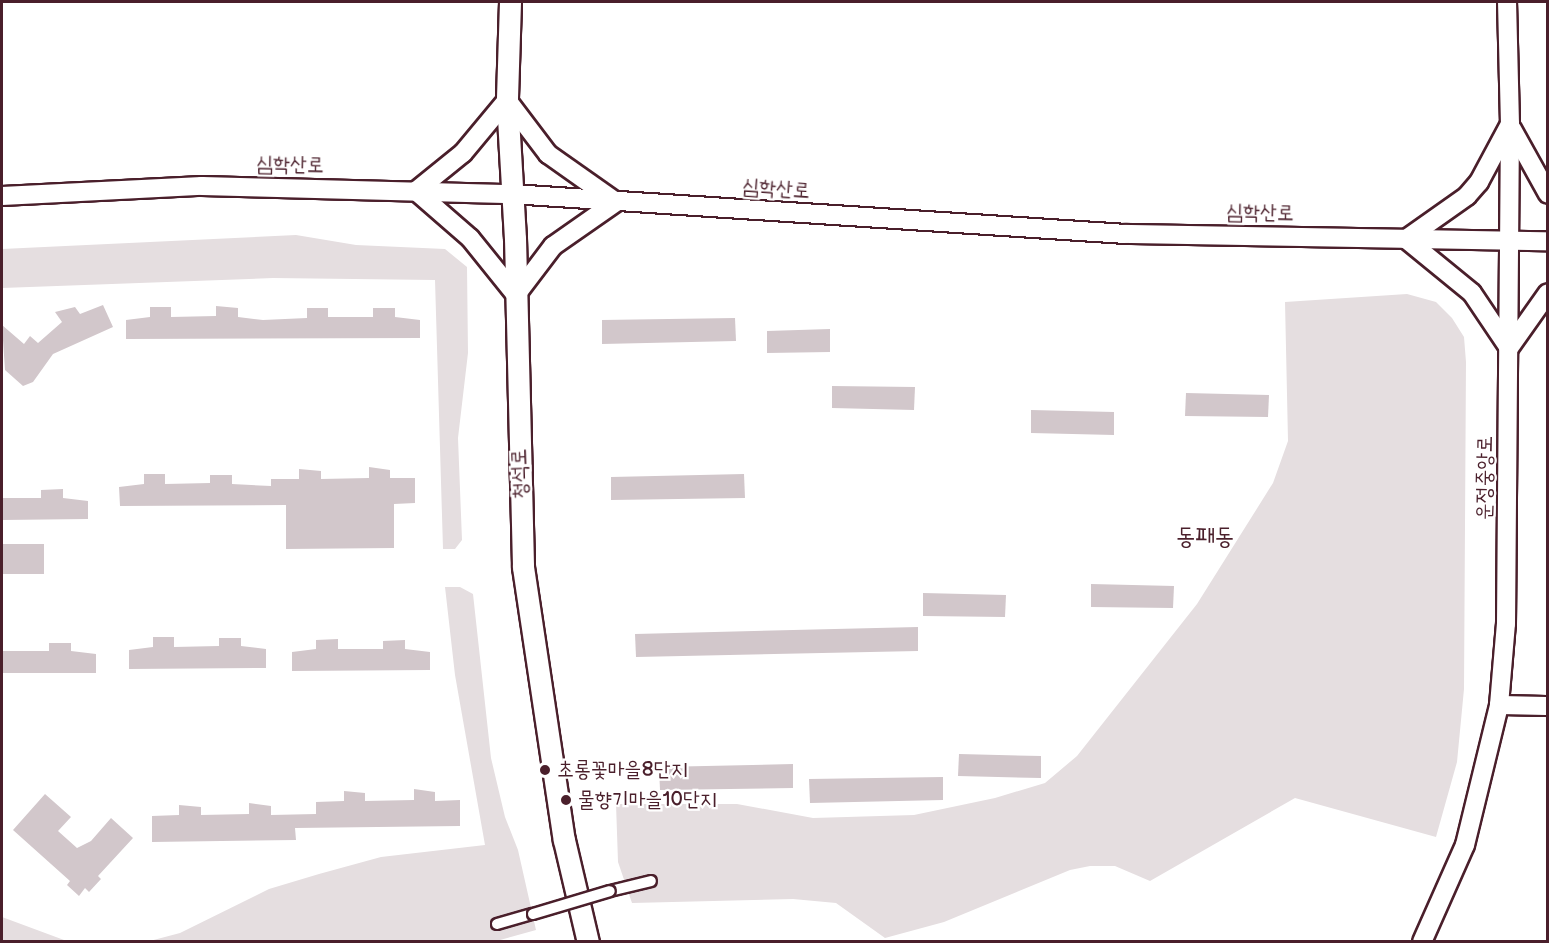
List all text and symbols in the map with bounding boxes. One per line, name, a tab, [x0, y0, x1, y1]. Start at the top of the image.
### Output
street label: 심학산로	[256, 152, 324, 178]
street label: 심학산로	[741, 174, 811, 204]
street label: 심학산로	[1226, 200, 1294, 226]
street label: 운정중앙로	[1472, 436, 1498, 520]
street label: 청석로	[507, 448, 533, 500]
district label: 동패동	[1176, 523, 1234, 551]
place label: 초롱꽃마을8단지	[557, 757, 688, 783]
marker: 초롱꽃마을8단지	[538, 763, 552, 777]
place label: 물향기마을10단지	[578, 787, 717, 813]
marker: 물향기마을10단지	[559, 793, 573, 807]

